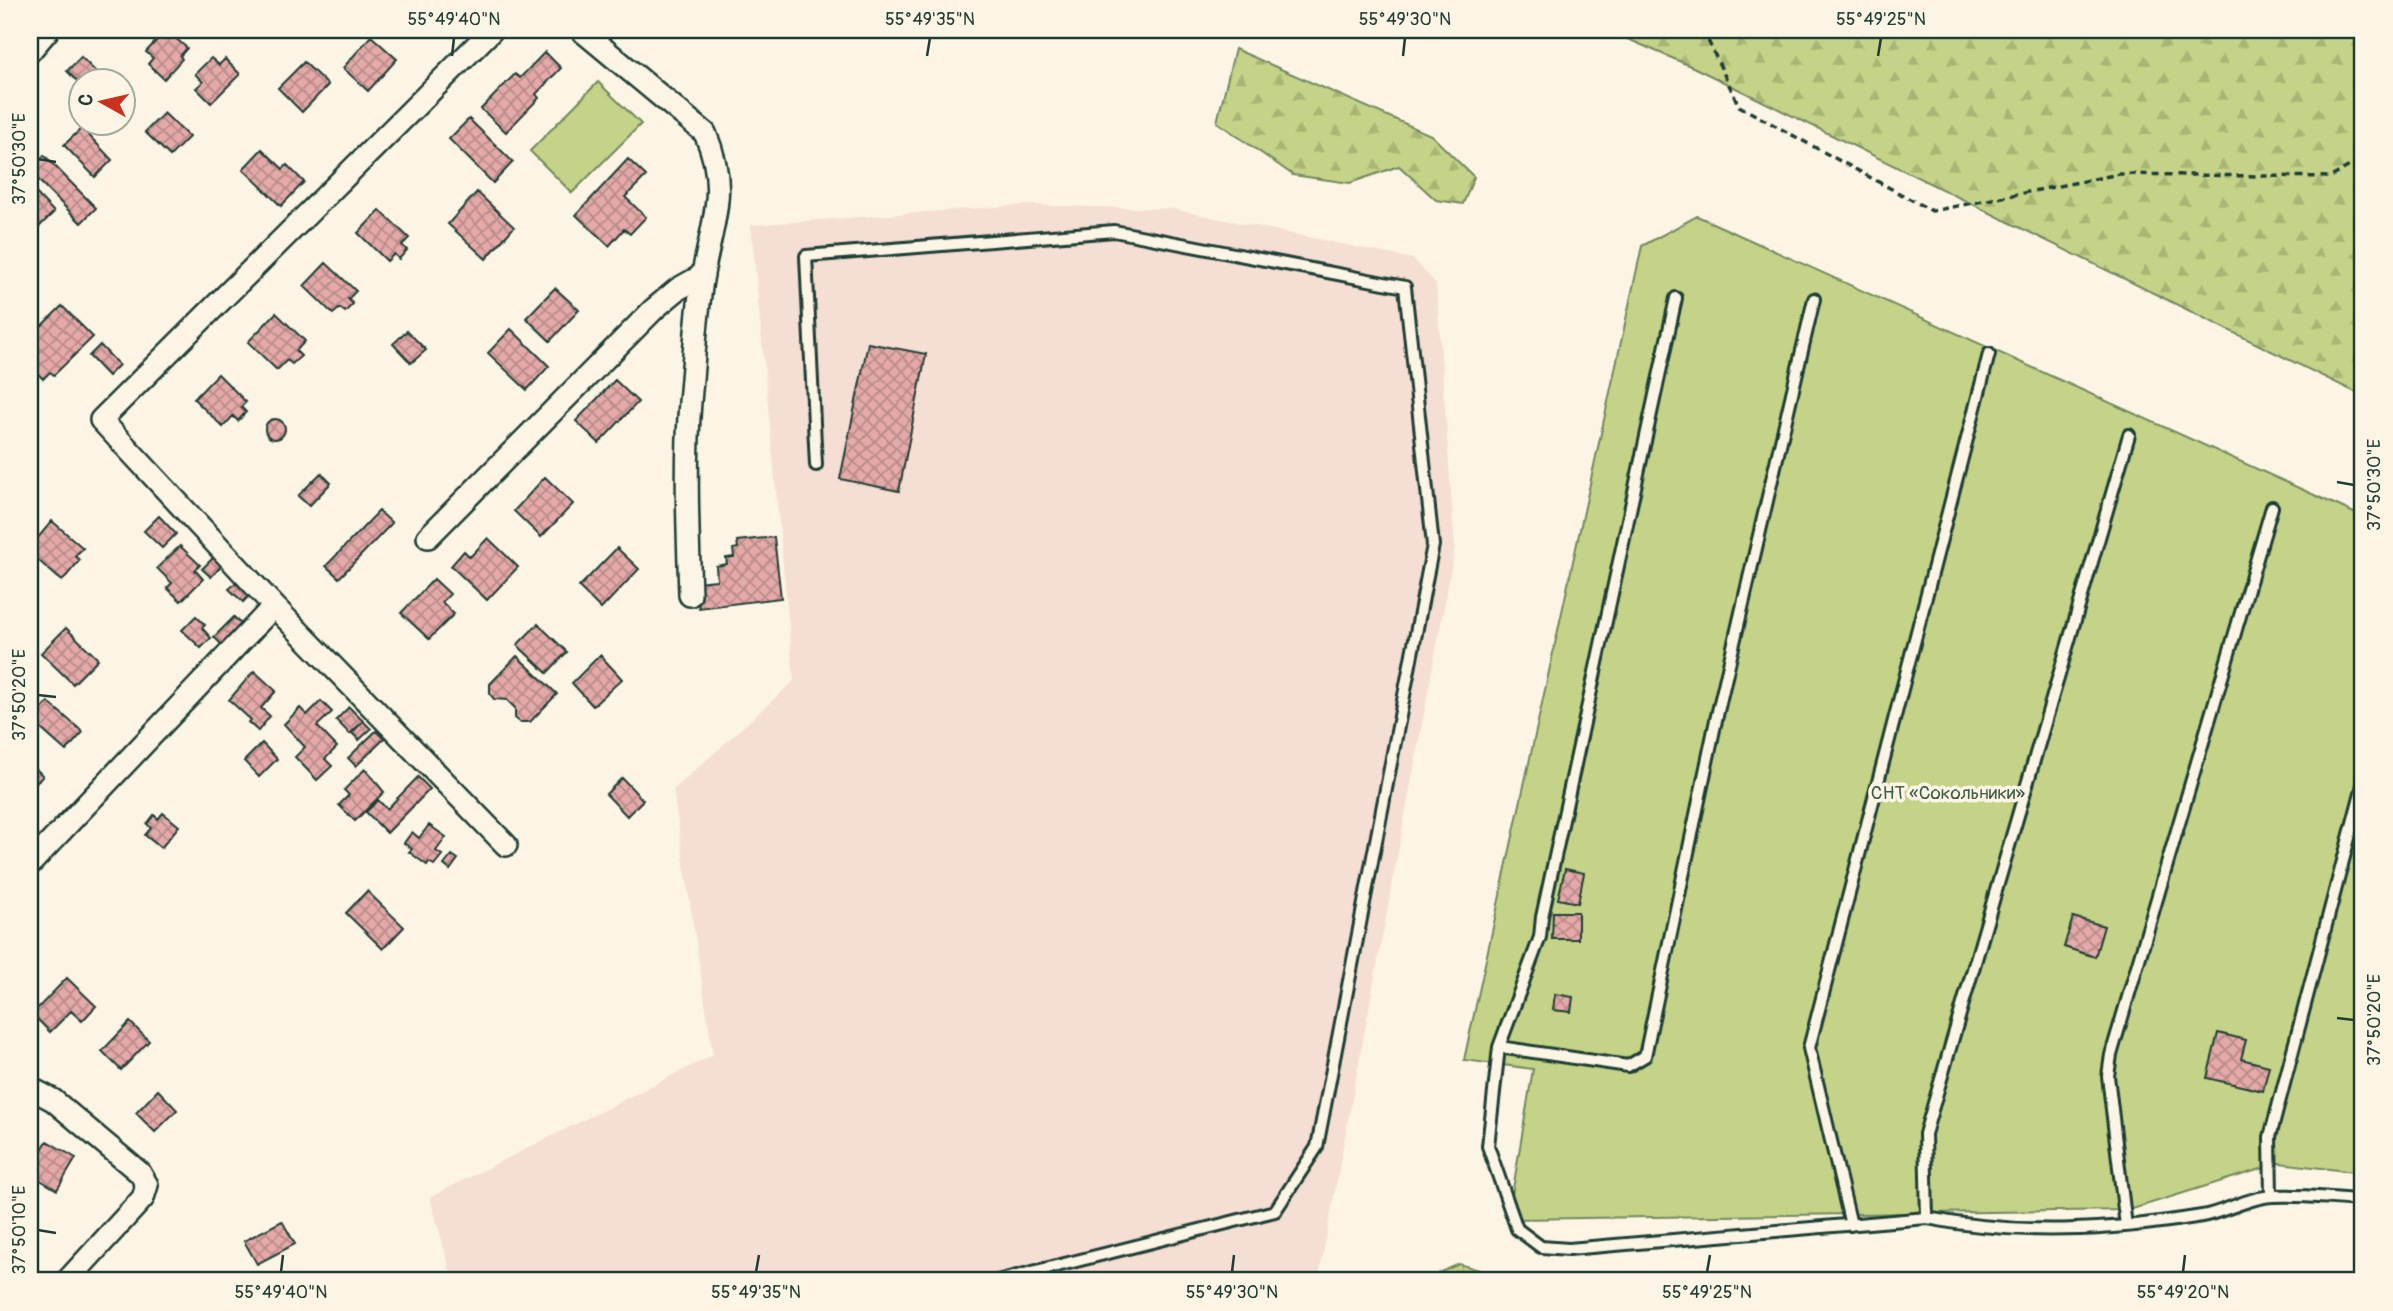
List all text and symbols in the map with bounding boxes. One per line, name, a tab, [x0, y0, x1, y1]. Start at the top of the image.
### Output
text: 55°49'40"N	[408, 8, 500, 31]
text: 55°49'35"N	[885, 8, 975, 31]
text: 55°49'30"N	[1359, 8, 1451, 31]
text: 55°49'25"N	[1836, 8, 1926, 31]
north arrow	[66, 66, 136, 136]
text: С	[73, 92, 99, 107]
text: 37°50'30"E	[8, 113, 31, 205]
text: 37°50'30"E	[2363, 439, 2386, 531]
text: 37°50'20"E	[8, 649, 31, 741]
park label: СНТ «Сокольники»	[1871, 781, 2026, 805]
text: 37°50'20"E	[2363, 974, 2386, 1066]
text: 37°50'10"E	[8, 1185, 31, 1275]
text: 55°49'40"N	[235, 1281, 327, 1304]
text: 55°49'35"N	[711, 1281, 801, 1304]
text: 55°49'30"N	[1186, 1281, 1278, 1304]
text: 55°49'25"N	[1662, 1281, 1752, 1304]
text: 55°49'20"N	[2137, 1281, 2229, 1304]

